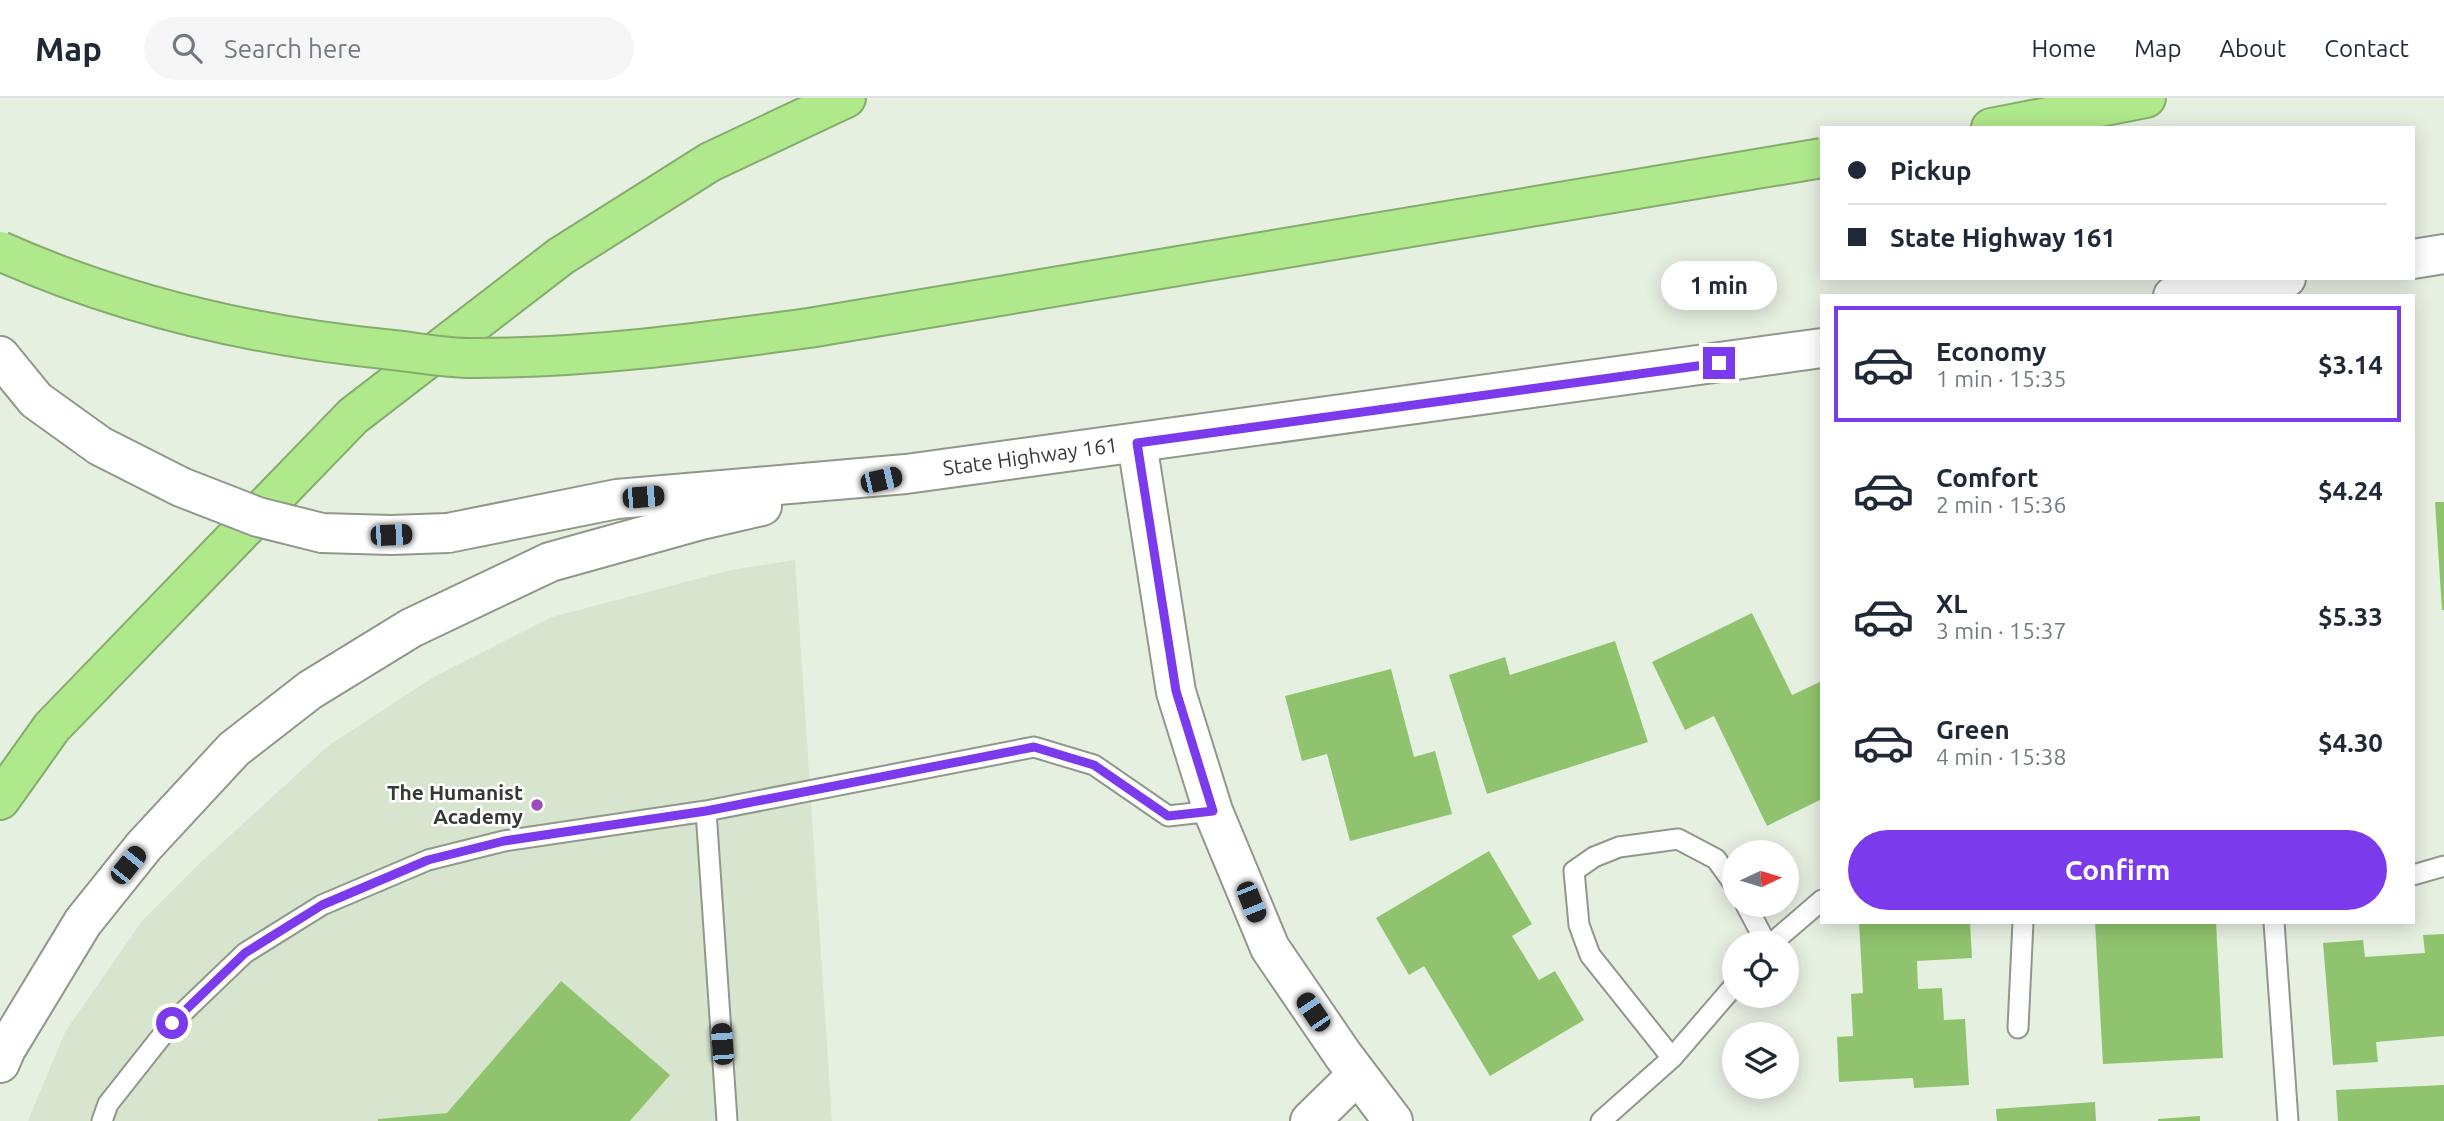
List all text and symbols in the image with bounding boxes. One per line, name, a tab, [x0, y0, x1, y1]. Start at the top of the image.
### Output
search box	[144, 17, 634, 80]
icon: search	[168, 29, 206, 67]
text: Map	[35, 30, 102, 67]
text: Search here	[224, 34, 362, 63]
text: Home	[2031, 35, 2096, 62]
text: Map	[2134, 35, 2181, 62]
text: About	[2219, 35, 2286, 62]
text: Contact	[2324, 35, 2409, 62]
text: Pickup	[1890, 156, 1972, 185]
text: State Highway 161	[1890, 223, 2116, 252]
callout: 1 min	[1661, 261, 1777, 310]
text: 1 min	[1690, 273, 1748, 298]
icon: car	[1852, 333, 1915, 396]
text: Economy	[1936, 337, 2046, 366]
route end	[1703, 347, 1735, 379]
text: $3.14	[2318, 350, 2383, 379]
text: 1 min · 15:35	[1936, 366, 2067, 391]
street label: State Highway 161	[941, 432, 1119, 480]
icon: car	[1852, 459, 1915, 522]
text: Comfort	[1936, 463, 2039, 492]
car	[859, 465, 904, 495]
text: $4.24	[2318, 476, 2383, 505]
car	[622, 485, 665, 509]
text: 2 min · 15:36	[1936, 492, 2067, 517]
car	[370, 524, 413, 546]
icon: car	[1852, 585, 1915, 648]
text: XL	[1936, 589, 1967, 618]
text: $5.33	[2318, 602, 2383, 631]
text: 3 min · 15:37	[1936, 618, 2067, 643]
icon: car	[1852, 711, 1915, 774]
text: Green	[1936, 715, 2010, 744]
text: $4.30	[2318, 728, 2383, 757]
text: 4 min · 15:38	[1936, 744, 2067, 769]
place label: The Humanist Academy	[387, 780, 523, 828]
marker: The Humanist Academy	[529, 797, 545, 813]
button: Confirm	[1848, 830, 2387, 910]
north arrow	[1722, 840, 1799, 917]
map controls	[1722, 840, 1799, 1099]
car	[107, 842, 150, 888]
car	[1234, 879, 1269, 925]
button: locate	[1722, 931, 1799, 1008]
car	[1293, 989, 1334, 1035]
route start	[156, 1007, 188, 1039]
car	[711, 1022, 734, 1066]
button: layers	[1722, 1022, 1799, 1099]

